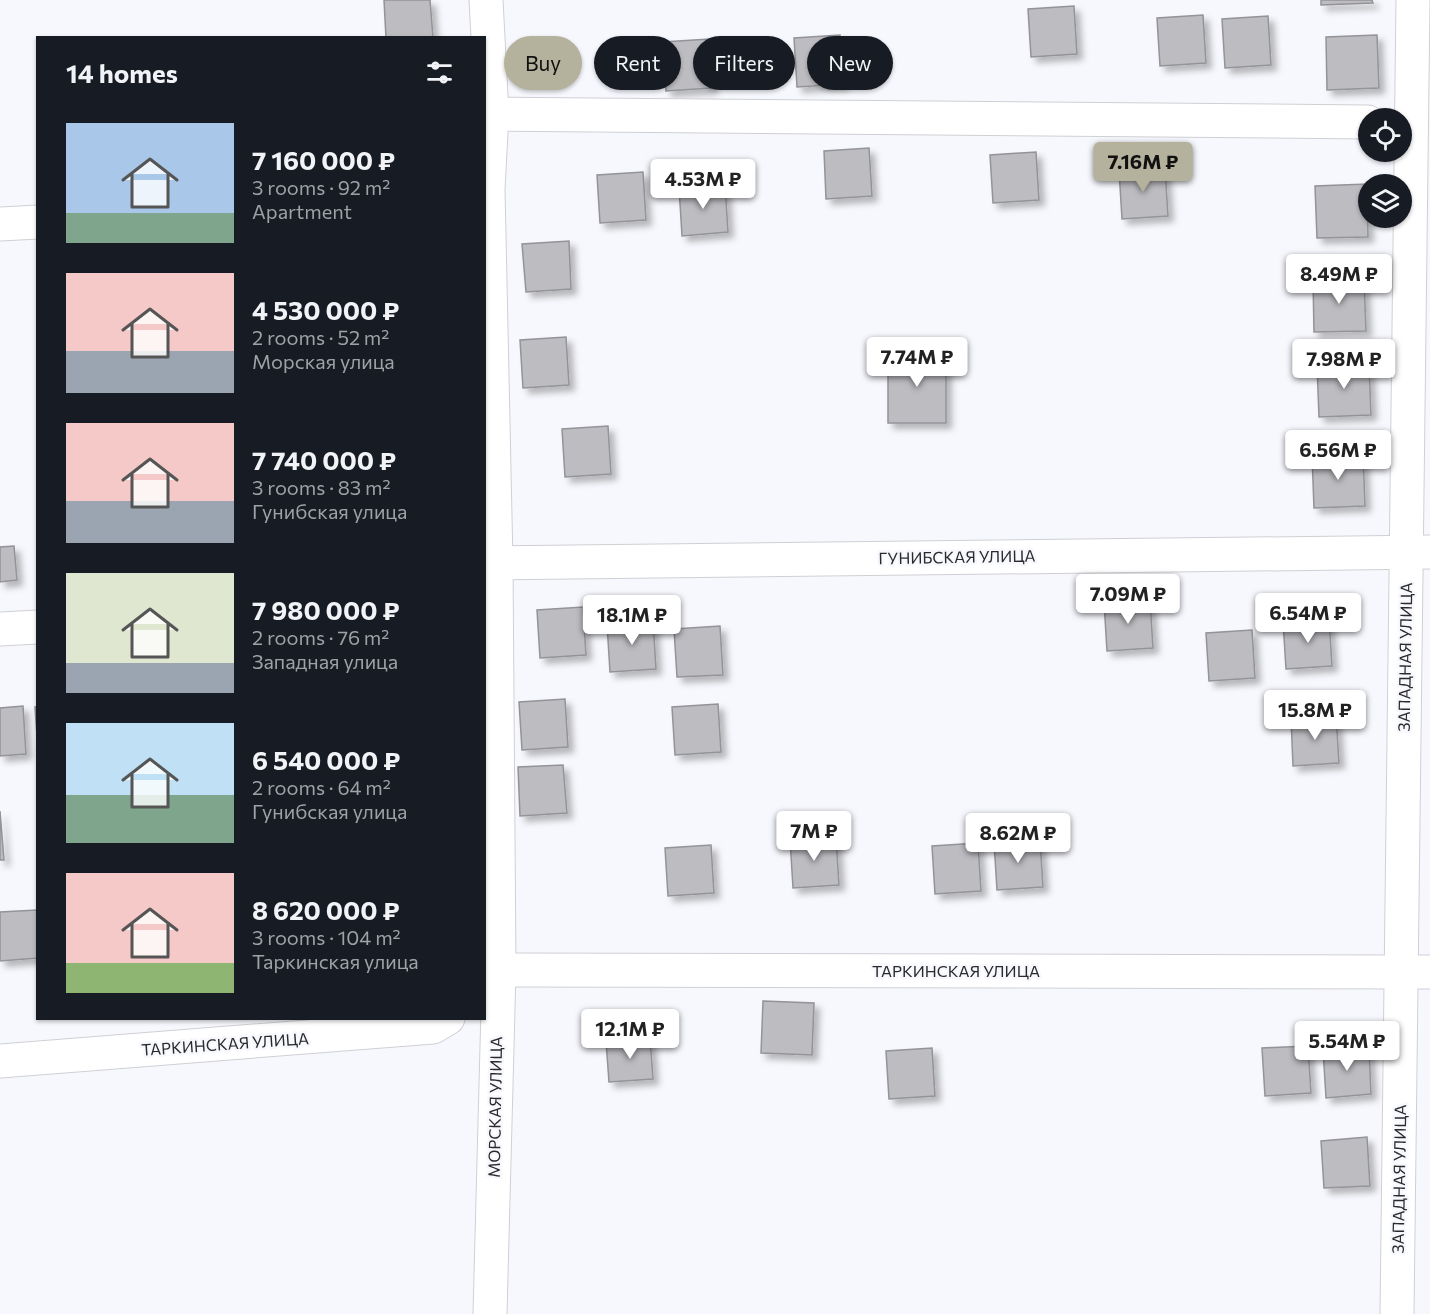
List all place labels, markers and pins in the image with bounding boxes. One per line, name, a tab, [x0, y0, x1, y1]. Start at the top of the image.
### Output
pin: 7.16M ₽	[1088, 142, 1198, 193]
pin: 4.53M ₽	[648, 159, 758, 210]
pin: 8.49M ₽	[1284, 254, 1394, 305]
pin: 7.74M ₽	[862, 337, 972, 388]
pin: 7.98M ₽	[1289, 339, 1399, 390]
pin: 6.56M ₽	[1283, 430, 1393, 481]
pin: 7.09M ₽	[1073, 574, 1183, 625]
pin: 6.54M ₽	[1253, 593, 1363, 644]
pin: 18.1M ₽	[577, 595, 687, 646]
pin: 15.8M ₽	[1260, 690, 1370, 741]
pin: 7M ₽	[778, 811, 850, 862]
pin: 8.62M ₽	[963, 813, 1073, 864]
pin: 12.1M ₽	[575, 1009, 685, 1060]
pin: 5.54M ₽	[1292, 1021, 1402, 1072]

